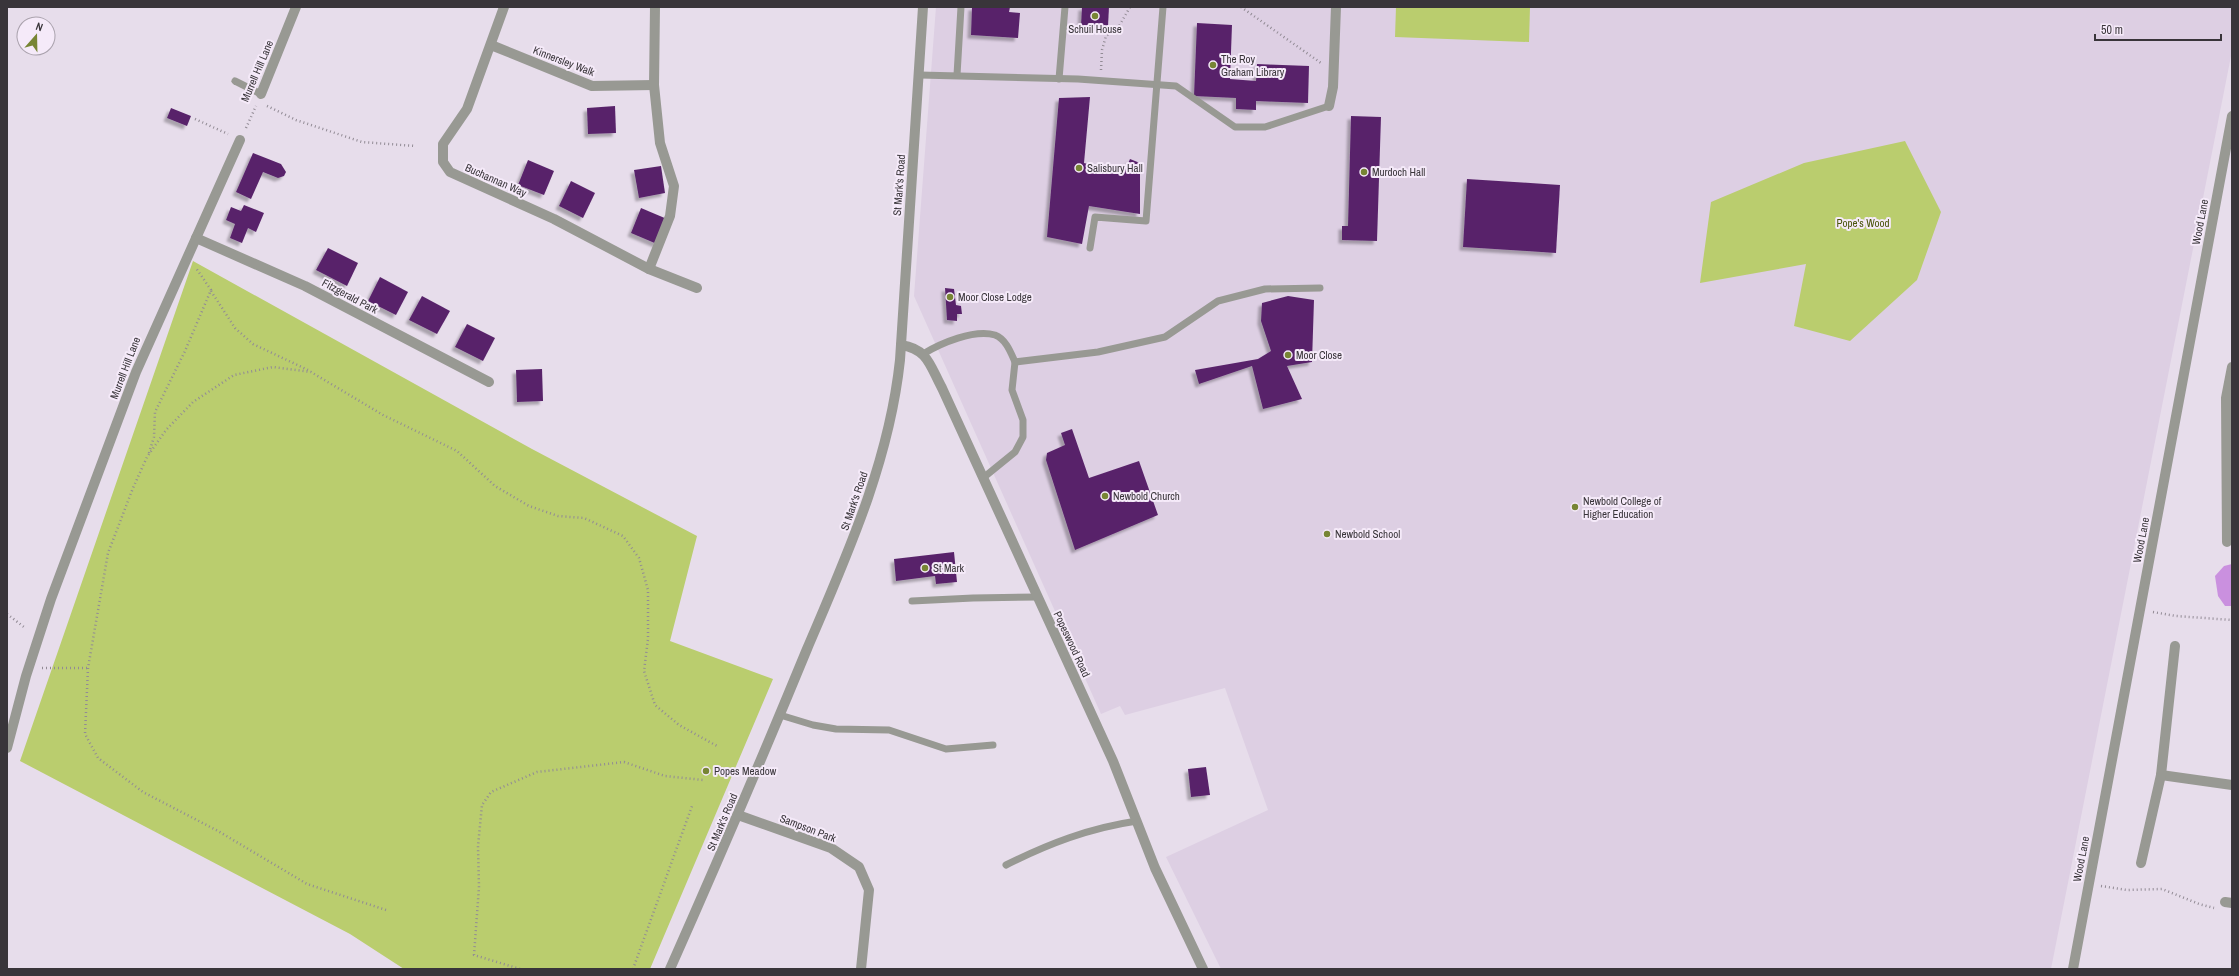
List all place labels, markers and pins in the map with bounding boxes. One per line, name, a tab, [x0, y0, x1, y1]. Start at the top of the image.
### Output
marker: Schuil House	[1090, 11, 1100, 21]
place label: Schuil House	[1068, 22, 1122, 36]
place label: The Roy Graham Library	[1221, 52, 1285, 79]
marker: The Roy Graham Library	[1208, 60, 1218, 70]
place label: Salisbury Hall	[1087, 161, 1143, 175]
marker: Salisbury Hall	[1074, 163, 1084, 173]
place label: Murdoch Hall	[1372, 165, 1425, 179]
marker: Murdoch Hall	[1359, 167, 1369, 177]
place label: Moor Close Lodge	[958, 290, 1032, 304]
marker: Moor Close Lodge	[945, 292, 955, 302]
place label: Moor Close	[1296, 348, 1342, 362]
marker: Moor Close	[1283, 350, 1293, 360]
place label: Newbold Church	[1113, 489, 1180, 503]
marker: Newbold Church	[1100, 491, 1110, 501]
place label: Newbold College of Higher Education	[1583, 494, 1662, 521]
marker: Newbold College of Higher Education	[1570, 502, 1580, 512]
place label: Newbold School	[1335, 527, 1400, 541]
marker: Newbold School	[1322, 529, 1332, 539]
place label: St Mark	[933, 561, 965, 575]
marker: St Mark	[920, 563, 930, 573]
place label: Popes Meadow	[714, 764, 777, 778]
marker: Popes Meadow	[701, 766, 711, 776]

